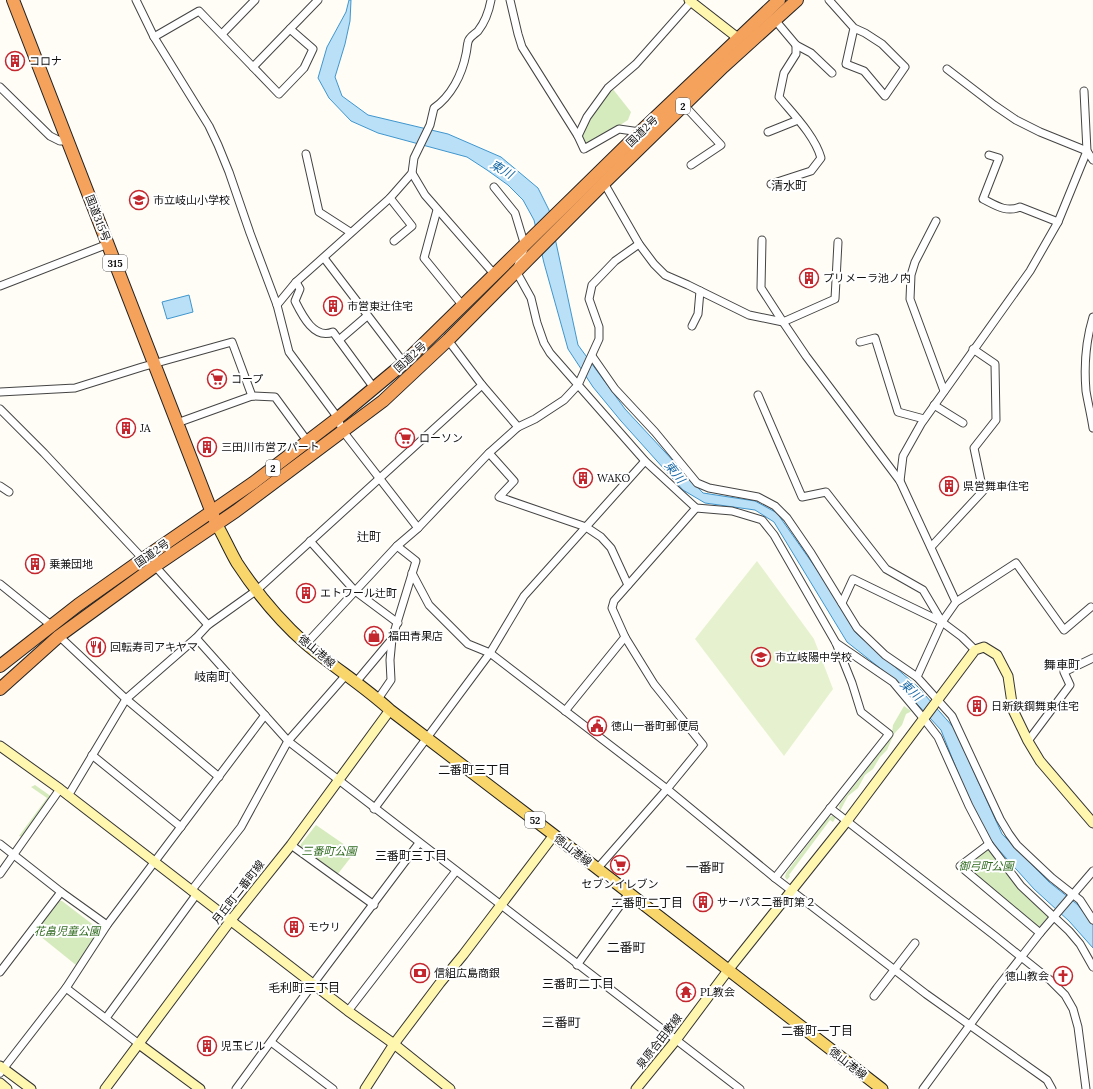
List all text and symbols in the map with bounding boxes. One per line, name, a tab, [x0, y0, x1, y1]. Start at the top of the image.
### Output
building icon: コロナ	[4, 50, 26, 72]
place label: コロナ	[29, 54, 62, 68]
road number: 2	[676, 98, 690, 114]
street label: 国道2号	[623, 112, 661, 150]
water label: 東川	[488, 157, 518, 182]
district label: 清水町	[771, 178, 807, 193]
school or university icon: 市立岐山小学校	[128, 189, 150, 211]
street label: 国道315号	[83, 193, 113, 243]
place label: 市立岐山小学校	[153, 193, 230, 207]
road number: 315	[103, 255, 127, 271]
building icon: プリメーラ池ノ内	[798, 267, 820, 289]
place label: プリメーラ池ノ内	[823, 271, 911, 285]
building icon: 市営東辻住宅	[322, 295, 344, 317]
place label: 市営東辻住宅	[347, 299, 413, 313]
street label: 国道2号	[391, 339, 429, 375]
supermarket icon: コープ	[206, 368, 228, 390]
place label: コープ	[231, 372, 263, 386]
building icon: JA	[115, 417, 137, 439]
place label: JA	[139, 421, 152, 435]
supermarket icon: ローソン	[394, 427, 416, 449]
place label: ローソン	[419, 431, 463, 445]
building icon: 三田川市営アパート	[196, 436, 218, 458]
place label: 三田川市営アパート	[221, 440, 320, 454]
water label: 東川	[662, 458, 690, 488]
road number: 2	[266, 460, 280, 476]
building icon: WAKO	[572, 467, 594, 489]
place label: WAKO	[597, 471, 631, 485]
building icon: 県営舞車住宅	[938, 475, 960, 497]
place label: 県営舞車住宅	[963, 479, 1029, 493]
district label: 辻町	[357, 529, 381, 544]
street label: 国道2号	[132, 536, 172, 570]
building icon: 乗兼団地	[24, 553, 46, 575]
place label: 乗兼団地	[49, 557, 93, 571]
building icon: エトワール辻町	[295, 582, 317, 604]
place label: エトワール辻町	[320, 586, 397, 600]
shop icon: 福田青果店	[363, 625, 385, 647]
place label: 福田青果店	[388, 629, 443, 643]
street label: 徳山港線	[296, 631, 338, 671]
restaurant icon: 回転寿司アキヤマ	[85, 636, 107, 658]
place label: 回転寿司アキヤマ	[110, 640, 198, 654]
school or university icon: 市立岐陽中学校	[750, 646, 772, 668]
place label: 市立岐陽中学校	[775, 650, 852, 664]
district label: 舞車町	[1044, 657, 1080, 672]
district label: 岐南町	[194, 669, 230, 684]
water label: 東川	[897, 676, 926, 705]
building icon: 日新鉄鋼舞東住宅	[966, 695, 988, 717]
place label: 日新鉄鋼舞東住宅	[991, 699, 1079, 713]
public building icon: 徳山一番町郵便局	[586, 715, 608, 737]
place label: 徳山一番町郵便局	[611, 719, 699, 733]
district label: 二番町三丁目	[438, 762, 510, 777]
road number: 52	[525, 812, 545, 828]
street label: 徳山港線	[551, 831, 595, 869]
park label: 三番町公園	[302, 844, 358, 858]
district label: 三番町三丁目	[375, 848, 447, 863]
supermarket icon: セブンイレブン	[609, 854, 631, 876]
street label: 月丘町二番町線	[209, 857, 267, 927]
district label: 一番町	[685, 859, 725, 876]
park label: 御弓町公園	[959, 859, 1015, 873]
place label: セブンイレブン	[582, 877, 659, 891]
building icon: サーパス二番町第２	[692, 891, 714, 913]
district label: 二番町二丁目	[611, 895, 683, 910]
place label: サーパス二番町第２	[717, 895, 816, 909]
building icon: モウリ	[283, 916, 305, 938]
place label: モウリ	[308, 920, 341, 934]
park label: 花畠児童公園	[34, 924, 102, 938]
district label: 二番町	[606, 939, 646, 956]
bank icon: 信組広島商銀	[409, 962, 431, 984]
church icon: 徳山教会	[1052, 965, 1074, 987]
place label: 信組広島商銀	[434, 966, 500, 980]
place label: 徳山教会	[1005, 969, 1049, 983]
district label: 三番町二丁目	[542, 976, 614, 991]
district label: 毛利町三丁目	[268, 980, 340, 995]
temple icon: PL教会	[675, 981, 697, 1003]
place label: PL教会	[700, 985, 735, 999]
street label: 泉原合田敷線	[633, 1011, 685, 1071]
district label: 三番町	[541, 1014, 581, 1031]
district label: 二番町一丁目	[781, 1023, 853, 1038]
building icon: 児玉ビル	[196, 1035, 218, 1057]
place label: 児玉ビル	[221, 1039, 265, 1053]
street label: 徳山港線	[826, 1044, 870, 1082]

